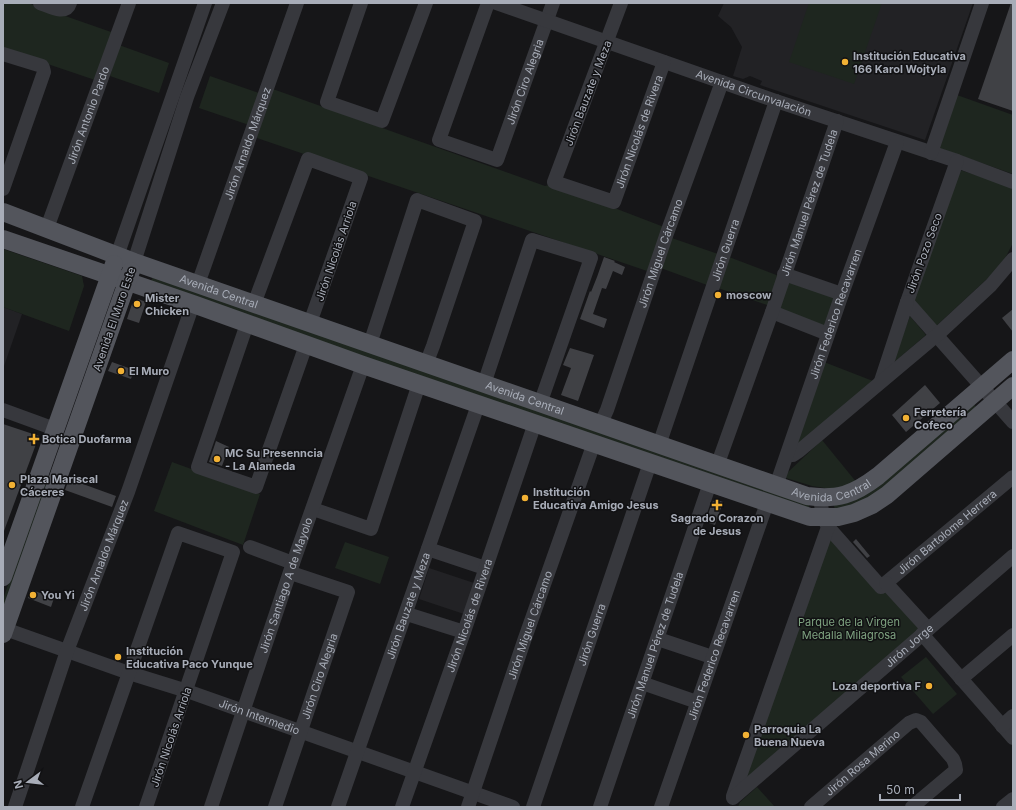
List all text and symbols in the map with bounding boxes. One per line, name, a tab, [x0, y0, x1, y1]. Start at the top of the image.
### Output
street label: Jirón Ciro Alegria	[503, 37, 547, 126]
street label: Jirón Bauzate y Meza	[561, 38, 615, 148]
place label: Institución Educativa 166 Karol Wojtyla	[853, 49, 966, 76]
marker: Institución Educativa 166 Karol Wojtyla	[840, 57, 850, 67]
street label: Jirón Antonio Pardo	[64, 64, 112, 166]
street label: Avenida Circunvalación	[694, 67, 813, 119]
street label: Jirón Nicolás de Rivera	[612, 73, 666, 190]
street label: Jirón Arnaldo Márquez	[221, 85, 274, 202]
street label: Jirón Manuel Pérez de Tudela	[778, 127, 841, 278]
street label: Jirón Miguel Cárcamo	[635, 197, 686, 310]
street label: Jirón Nicolás Arriola	[312, 199, 360, 303]
street label: Jirón Pozo Seco	[903, 211, 945, 295]
street label: Jirón Guerra	[708, 217, 742, 283]
street label: Jirón Federico Recavarren	[806, 247, 865, 381]
street label: Avenida El Muro Este	[90, 265, 138, 373]
street label: Avenida Central	[178, 271, 260, 312]
place label: moscow	[726, 288, 772, 302]
marker: moscow	[713, 290, 723, 300]
place label: Mister Chicken	[145, 291, 189, 318]
marker: Mister Chicken	[132, 299, 142, 309]
place label: El Muro	[129, 364, 170, 378]
marker: El Muro	[116, 366, 126, 376]
street label: Avenida Central	[484, 378, 566, 418]
place label: Ferretería Cofeco	[914, 405, 966, 432]
marker: Ferretería Cofeco	[901, 413, 911, 423]
place label: Botica Duofarma	[42, 432, 132, 446]
marker: Botica Duofarma	[29, 434, 39, 444]
place label: MC Su Presenncia - La Alameda	[225, 446, 323, 473]
marker: MC Su Presenncia - La Alameda	[212, 454, 222, 464]
place label: Plaza Mariscal Cáceres	[20, 472, 98, 499]
street label: Avenida Central	[790, 476, 874, 504]
marker: Plaza Mariscal Cáceres	[7, 480, 17, 490]
place label: Institución Educativa Amigo Jesus	[533, 485, 659, 512]
street label: Jirón Bartolome Herrera	[895, 487, 1000, 577]
marker: Institución Educativa Amigo Jesus	[520, 493, 530, 503]
street label: Jirón Arnaldo Márquez	[76, 497, 132, 613]
marker: Sagrado Corazon de Jesus	[712, 500, 722, 510]
place label: Sagrado Corazon de Jesus	[671, 511, 764, 538]
street label: Jirón Santiago A de Mayolo	[256, 515, 316, 655]
street label: Jirón Bauzate y Meza	[383, 551, 433, 661]
street label: Jirón Nicolás de Rivera	[443, 557, 495, 674]
street label: Jirón Miguel Cárcamo	[504, 569, 555, 681]
street label: Jirón Manuel Pérez de Tudela	[624, 570, 686, 720]
place label: You Yi	[41, 588, 75, 602]
street label: Jirón Federico Recavarren	[685, 588, 743, 722]
marker: You Yi	[28, 590, 38, 600]
street label: Jirón Guerra	[575, 602, 609, 668]
park label: Parque de la Virgen Medalla Milagrosa	[798, 615, 900, 642]
street label: Jirón Jorge	[882, 621, 936, 670]
street label: Jirón Ciro Alegria	[298, 631, 340, 721]
place label: Institución Educativa Paco Yunque	[126, 644, 253, 671]
marker: Institución Educativa Paco Yunque	[113, 652, 123, 662]
place label: Loza deportiva F	[832, 679, 921, 693]
marker: Loza deportiva F	[924, 681, 934, 691]
street label: Jirón Nicolás Arriola	[147, 685, 195, 789]
street label: Jirón Intermedio	[217, 696, 302, 738]
place label: Parroquia La Buena Nueva	[754, 722, 825, 749]
street label: Jirón Rosa Merino	[822, 727, 903, 799]
marker: Parroquia La Buena Nueva	[741, 730, 751, 740]
north arrow	[8, 762, 48, 802]
scale bar	[880, 776, 960, 802]
text: N	[10, 779, 26, 790]
text: 50 m	[886, 782, 915, 797]

